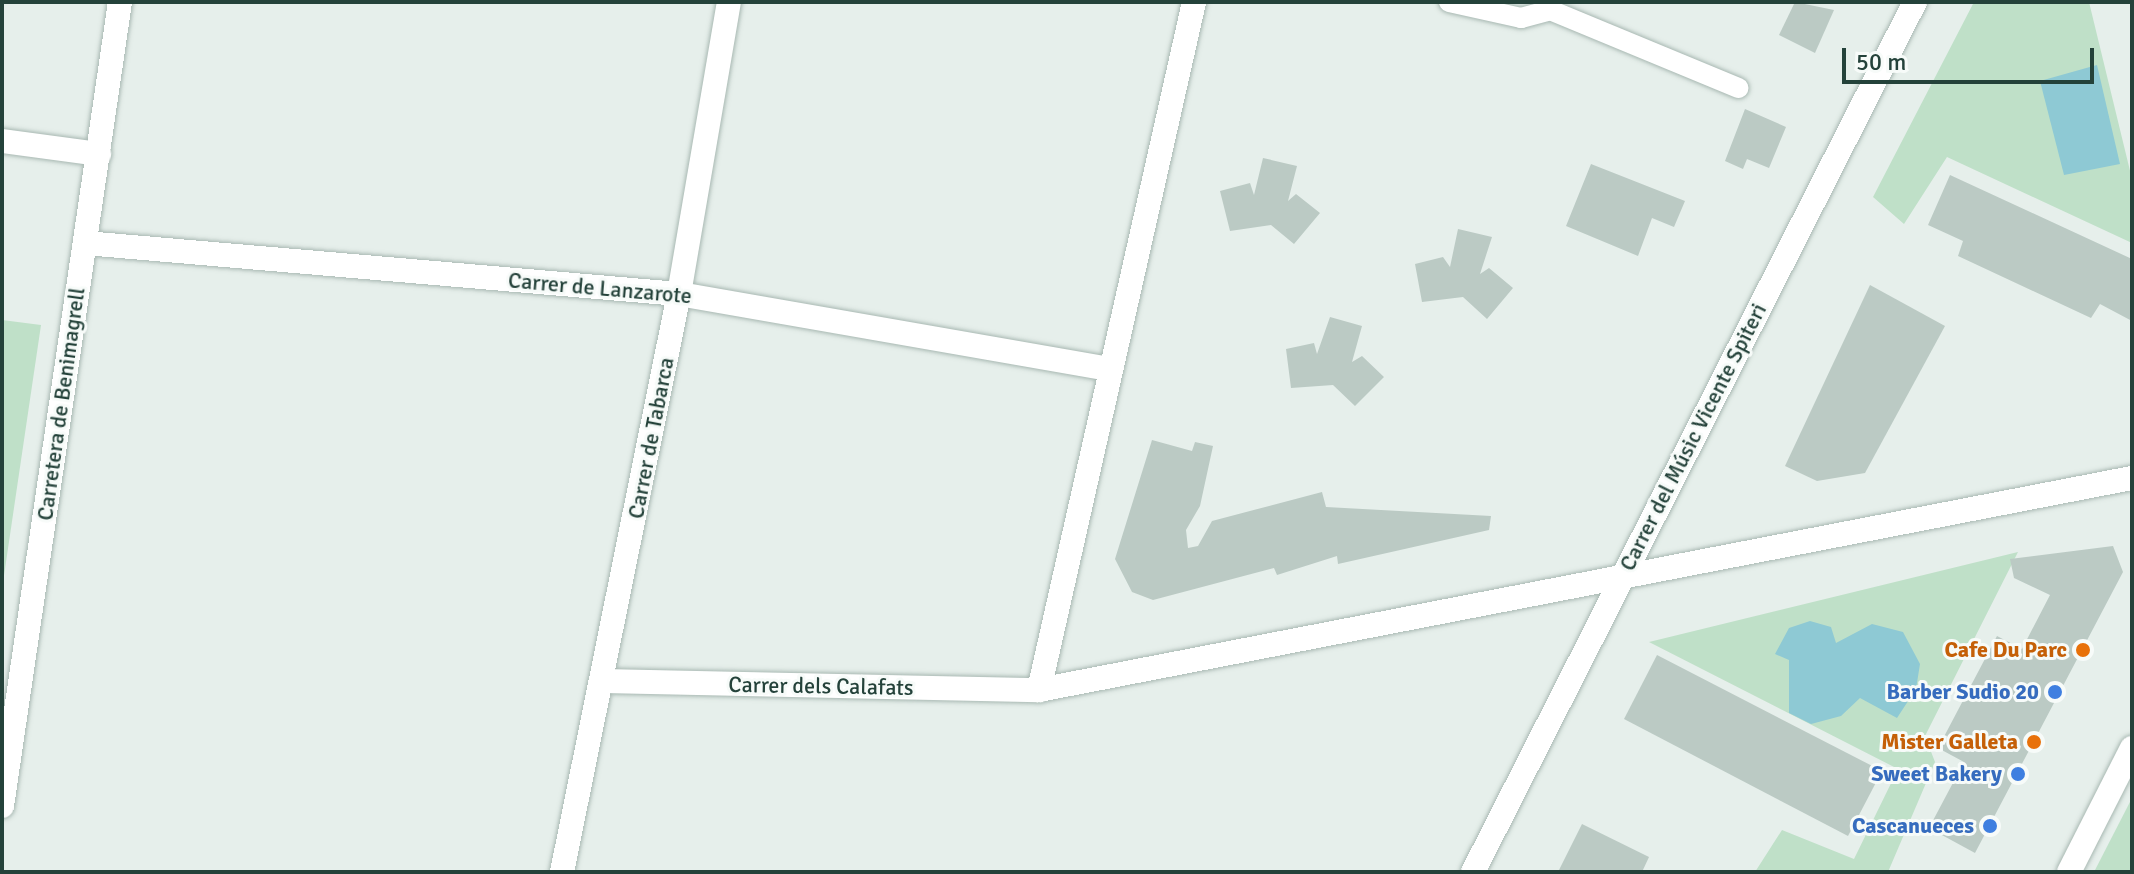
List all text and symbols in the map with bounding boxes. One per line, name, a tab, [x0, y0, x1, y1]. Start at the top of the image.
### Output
scale bar	[1846, 32, 2098, 82]
text: 50 m	[1856, 47, 1906, 77]
street label: Carrer de Lanzarote	[507, 267, 693, 309]
street label: Carretera de Benimagrell	[32, 286, 90, 522]
street label: Carrer del Músic Vicente Spiteri	[1614, 299, 1772, 575]
street label: Carrer de Tabarca	[622, 355, 680, 521]
place label: Cafe Du Parc	[1944, 637, 2067, 663]
marker: Cafe Du Parc	[2074, 641, 2092, 659]
street label: Carrer dels Calafats	[728, 671, 914, 701]
place label: Barber Sudio 20	[1886, 679, 2039, 705]
marker: Barber Sudio 20	[2046, 683, 2064, 701]
place label: Mister Galleta	[1881, 729, 2018, 755]
marker: Mister Galleta	[2025, 733, 2043, 751]
place label: Sweet Bakery	[1871, 761, 2002, 787]
marker: Sweet Bakery	[2009, 765, 2027, 783]
place label: Cascanueces	[1852, 813, 1974, 839]
marker: Cascanueces	[1981, 817, 1999, 835]

